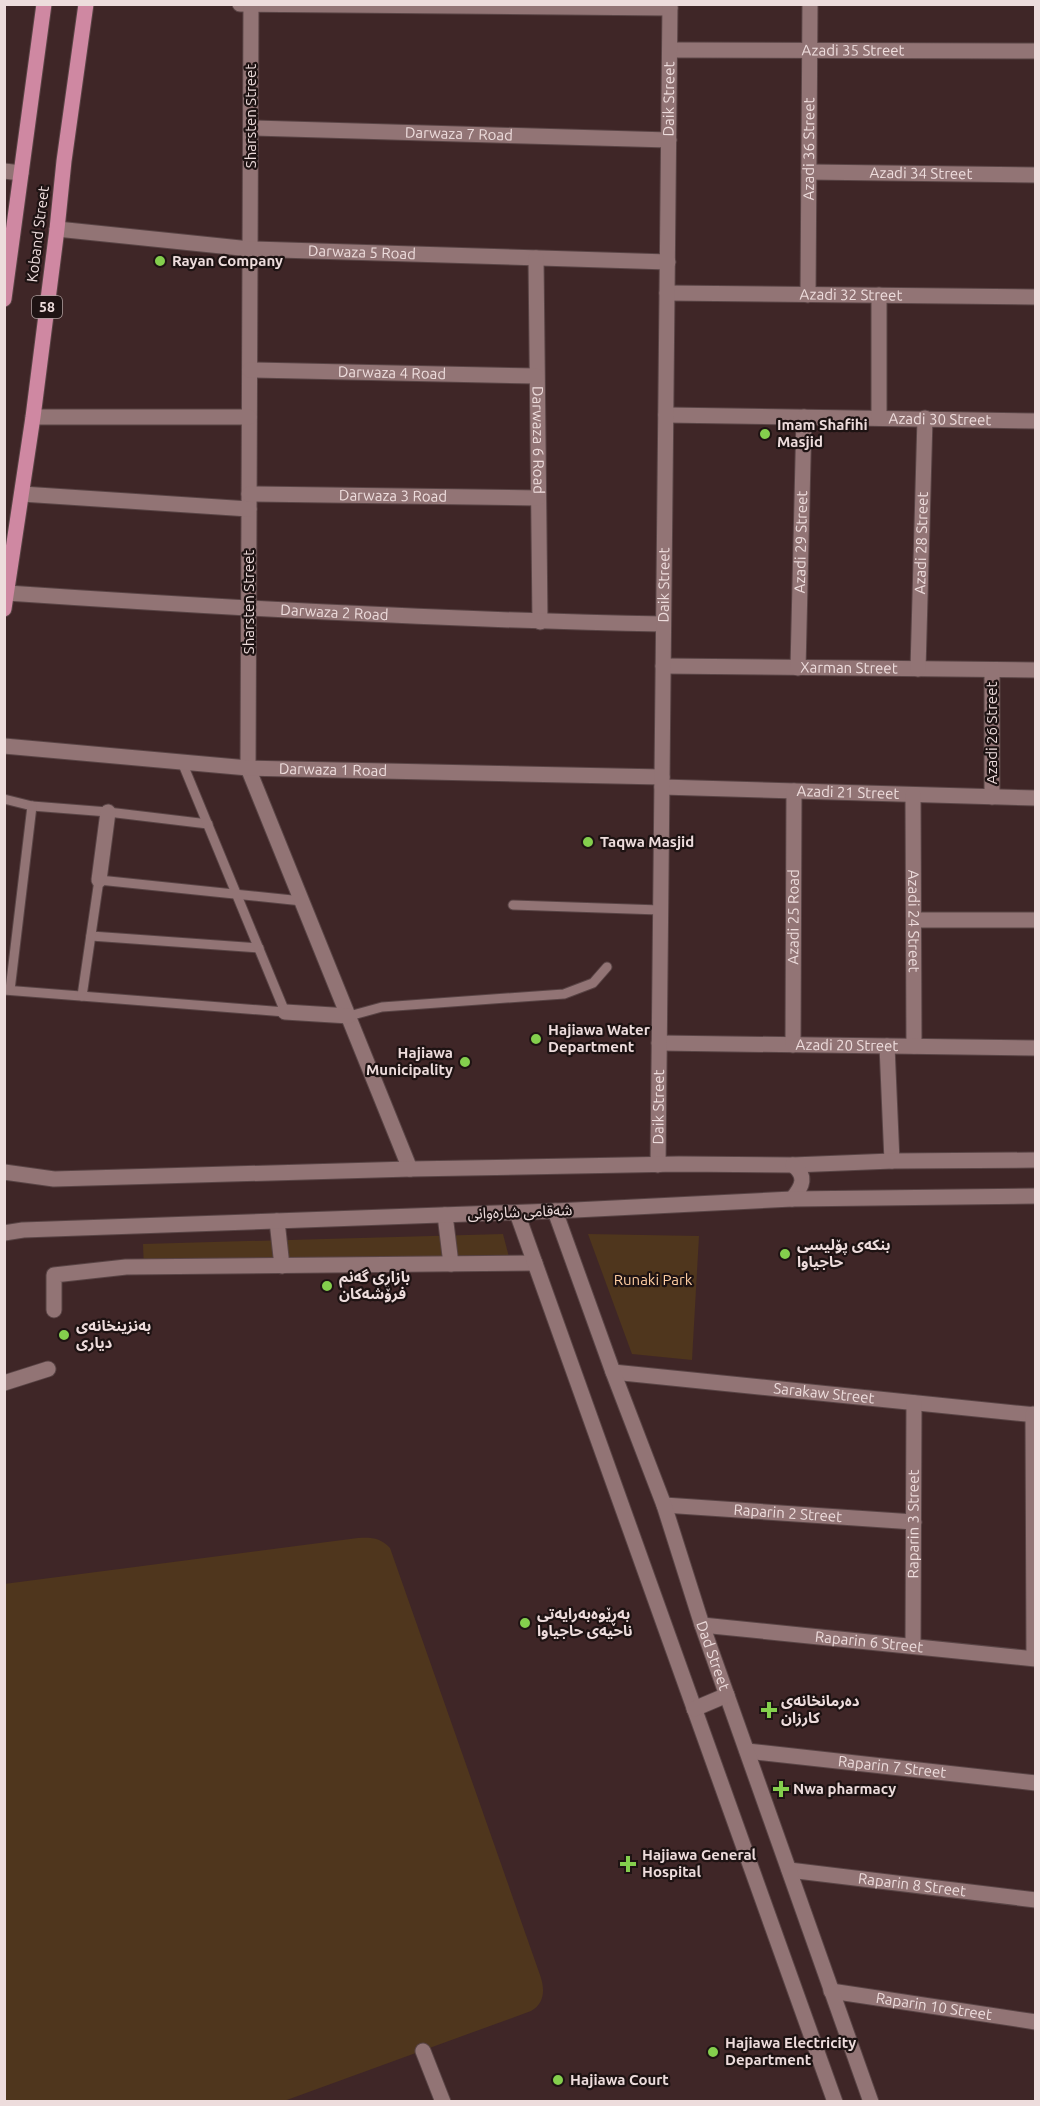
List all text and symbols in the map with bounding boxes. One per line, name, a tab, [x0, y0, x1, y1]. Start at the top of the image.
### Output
street label: Azadi 35 Street	[802, 41, 904, 59]
street label: Daik Street	[660, 61, 677, 137]
street label: Sharsten Street	[242, 64, 259, 168]
street label: Azadi 36 Street	[800, 97, 817, 200]
street label: Darwaza 7 Road	[405, 123, 513, 144]
street label: Azadi 34 Street	[870, 164, 973, 182]
street label: Koband Street	[23, 185, 52, 283]
street label: Darwaza 5 Road	[308, 242, 416, 262]
place label: Rayan Company	[172, 252, 283, 269]
marker: Rayan Company	[153, 254, 167, 268]
street label: Azadi 32 Street	[800, 285, 903, 304]
road number: 58	[32, 296, 62, 318]
street label: Darwaza 4 Road	[338, 363, 446, 382]
street label: Darwaza 6 Road	[529, 386, 548, 494]
street label: Azadi 30 Street	[888, 410, 992, 428]
place label: Imam Shafihi Masjid	[777, 416, 868, 450]
marker: Imam Shafihi Masjid	[758, 427, 772, 441]
street label: Darwaza 3 Road	[339, 486, 447, 505]
street label: Azadi 29 Street	[791, 490, 810, 594]
street label: Azadi 28 Street	[911, 491, 931, 595]
street label: Daik Street	[655, 547, 672, 623]
street label: Sharsten Street	[240, 550, 257, 654]
street label: Darwaza 2 Road	[280, 601, 389, 623]
street label: Xarman Street	[800, 658, 898, 677]
street label: Azadi 26 Street	[983, 682, 1000, 784]
street label: Darwaza 1 Road	[279, 760, 387, 779]
street label: Azadi 21 Street	[796, 782, 900, 802]
place label: Taqwa Masjid	[600, 833, 694, 850]
marker: Taqwa Masjid	[581, 835, 595, 849]
street label: Azadi 25 Road	[784, 869, 802, 965]
street label: Azadi 24 Street	[905, 870, 923, 972]
place label: Hajiawa Water Department	[548, 1021, 651, 1055]
marker: Hajiawa Water Department	[529, 1032, 543, 1046]
street label: Azadi 20 Street	[796, 1036, 899, 1054]
place label: Hajiawa Municipality	[366, 1044, 453, 1078]
marker: Hajiawa Municipality	[458, 1055, 472, 1069]
street label: Daik Street	[649, 1069, 667, 1145]
street label: شەقامی شارەوانی	[467, 1201, 573, 1223]
place label: بنکەی پۆلیسی حاجیاوا	[797, 1236, 890, 1271]
marker: بنکەی پۆلیسی حاجیاوا	[778, 1247, 792, 1261]
place label: بازاڕی گەنم فرۆشەکان	[339, 1268, 410, 1303]
park label: Runaki Park	[614, 1271, 693, 1288]
marker: بازاڕی گەنم فرۆشەکان	[320, 1279, 334, 1293]
place label: بەنزینخانەی دیاری	[76, 1317, 151, 1352]
marker: بەنزینخانەی دیاری	[57, 1328, 71, 1342]
street label: Sarakaw Street	[773, 1379, 875, 1407]
street label: Raparin 3 Street	[904, 1470, 922, 1578]
street label: Raparin 2 Street	[733, 1501, 843, 1525]
place label: بەڕێوەبەرایەتی ناحیەی حاجیاوا	[537, 1605, 632, 1640]
marker: بەڕێوەبەرایەتی ناحیەی حاجیاوا	[518, 1616, 532, 1630]
street label: Dad Street	[693, 1619, 733, 1693]
street label: Raparin 6 Street	[814, 1628, 924, 1655]
place label: دەرمانخانەی کارزان	[781, 1692, 860, 1727]
marker: دەرمانخانەی کارزان	[762, 1703, 776, 1717]
street label: Raparin 7 Street	[837, 1752, 947, 1781]
place label: Nwa pharmacy	[793, 1780, 896, 1797]
marker: Nwa pharmacy	[774, 1782, 788, 1796]
place label: Hajiawa General Hospital	[642, 1846, 757, 1880]
marker: Hajiawa General Hospital	[619, 1855, 637, 1873]
street label: Raparin 8 Street	[857, 1869, 967, 1899]
street label: Raparin 10 Street	[875, 1989, 993, 2023]
place label: Hajiawa Electricity Department	[725, 2034, 856, 2068]
marker: Hajiawa Electricity Department	[706, 2045, 720, 2059]
place label: Hajiawa Court	[570, 2071, 669, 2088]
marker: Hajiawa Court	[551, 2073, 565, 2087]

